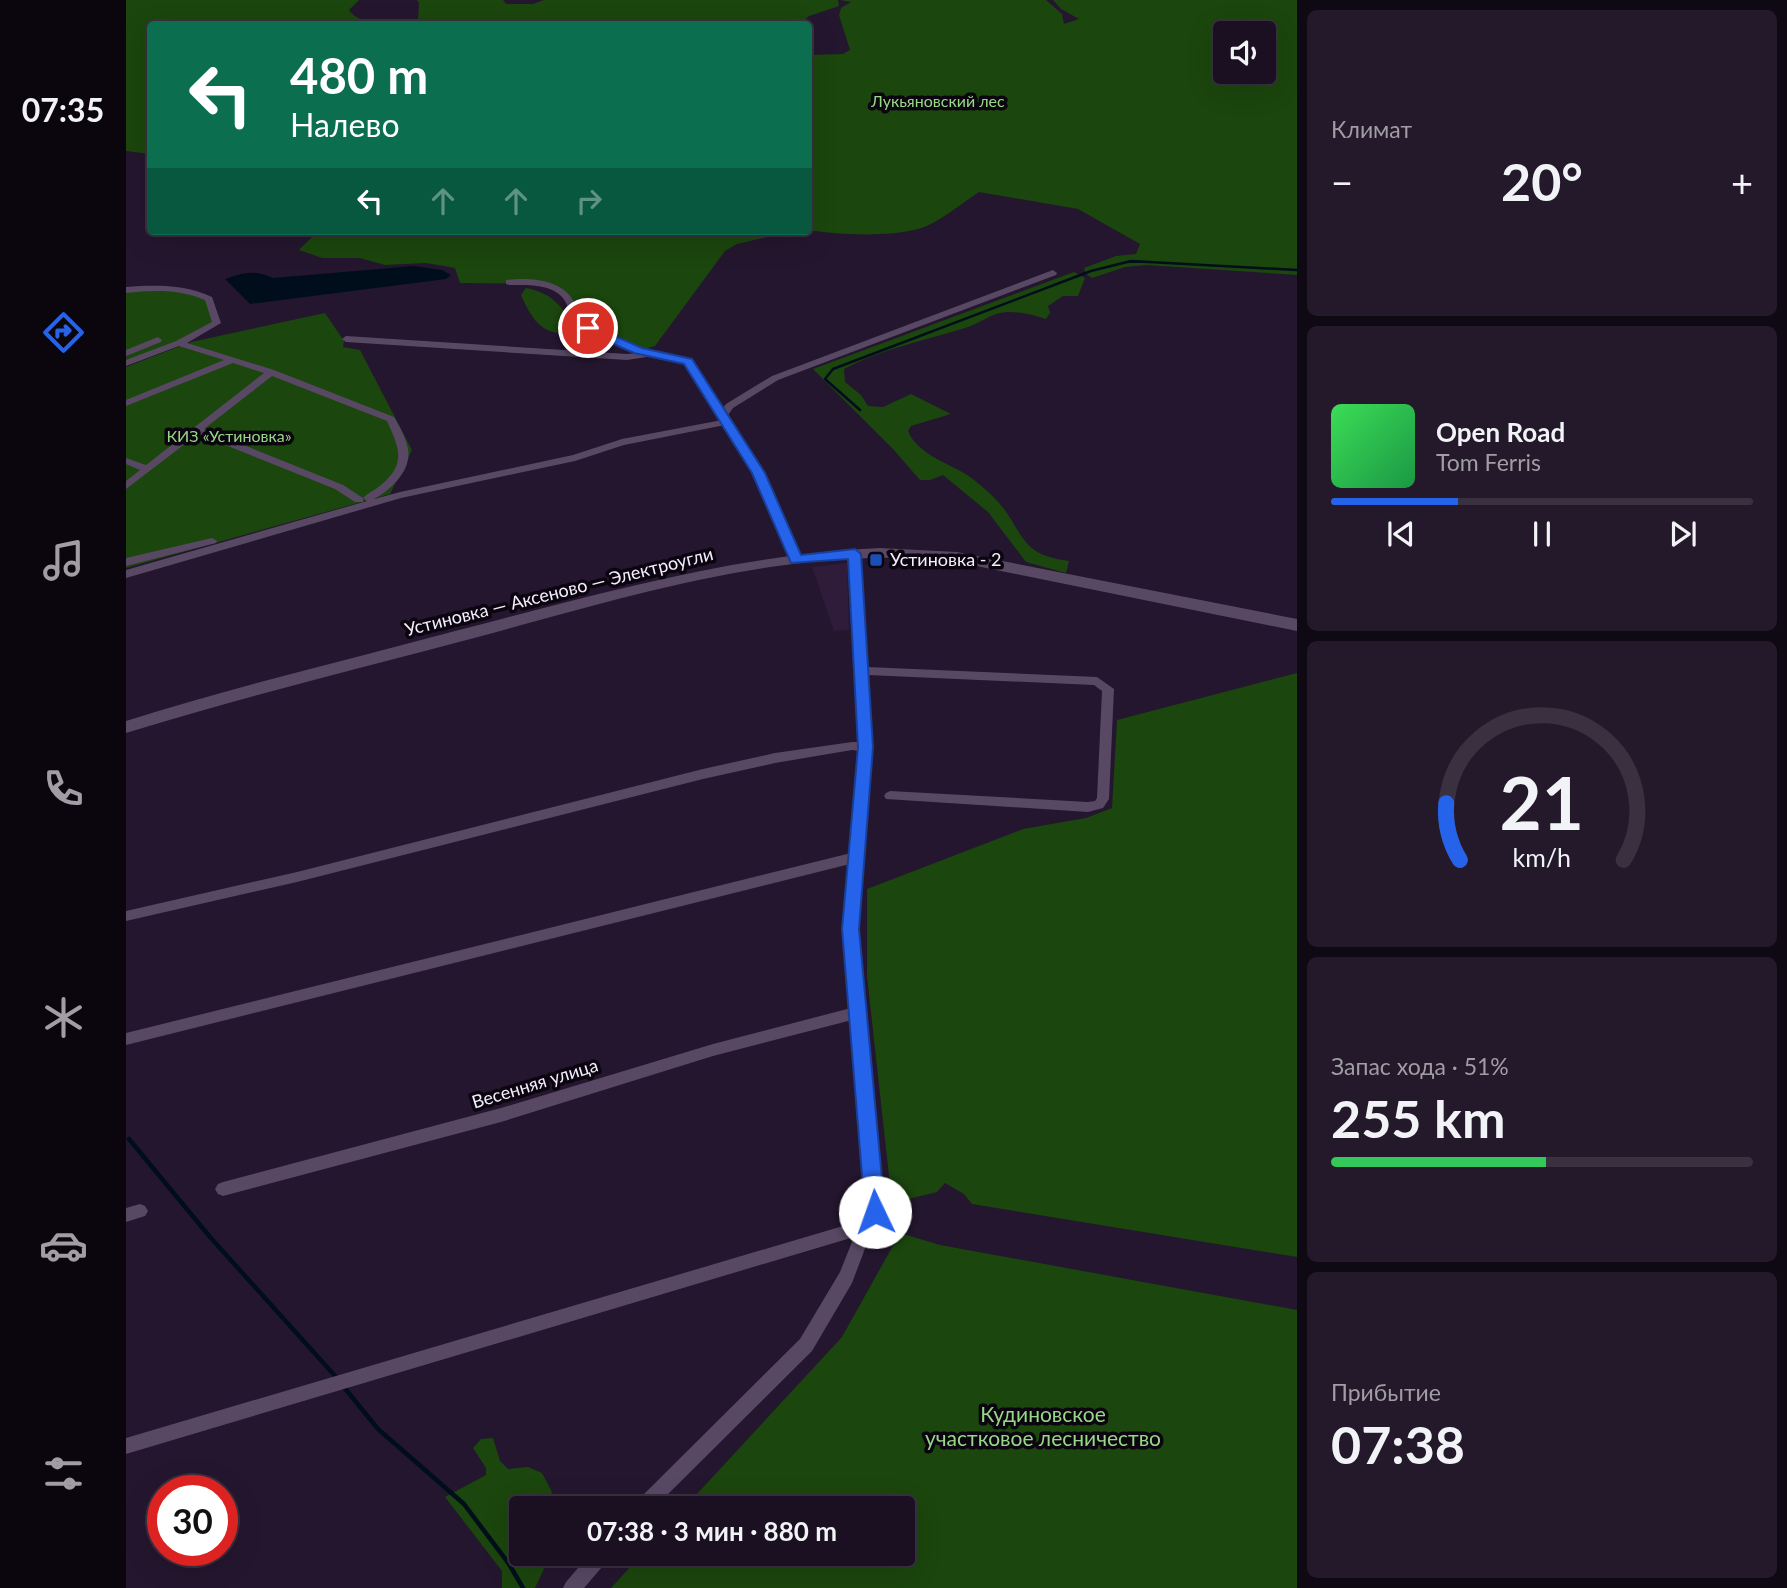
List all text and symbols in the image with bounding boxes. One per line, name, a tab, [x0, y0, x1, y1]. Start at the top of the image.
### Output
map controls	[1213, 21, 1276, 84]
button: sound	[1213, 21, 1276, 84]
text: 480 m	[290, 46, 428, 104]
icon: left	[175, 49, 266, 140]
text: 07:35	[22, 90, 104, 129]
park label: Лукьяновский лес	[870, 91, 1005, 110]
text: Налево	[290, 105, 400, 144]
text: Климат	[1331, 115, 1412, 143]
text: 20°	[1501, 150, 1583, 212]
text: −	[1331, 159, 1353, 205]
text: +	[1731, 159, 1753, 205]
icon: left	[351, 182, 389, 220]
icon: ahead	[424, 182, 462, 220]
icon: ahead	[497, 182, 535, 220]
icon: right	[570, 182, 608, 220]
pin	[558, 298, 618, 358]
icon: directions	[39, 308, 88, 357]
icon: arrive	[569, 309, 607, 347]
text: Open Road	[1436, 416, 1565, 448]
park label: КИЗ «Устиновка»	[166, 426, 292, 445]
text: Tom Ferris	[1436, 448, 1541, 476]
icon: previous	[1382, 515, 1420, 553]
icon: pause	[1523, 515, 1561, 553]
icon: next	[1664, 515, 1702, 553]
icon: music	[39, 536, 88, 585]
street label: Устиновка — Аксеново — Электроугли	[402, 542, 715, 640]
place label: Устиновка - 2	[890, 548, 1002, 570]
marker: Устиновка - 2	[868, 552, 884, 568]
text: 21	[1500, 758, 1584, 846]
icon: phone	[39, 764, 88, 813]
text: km/h	[1513, 842, 1571, 872]
icon: climate	[39, 993, 88, 1042]
text: Запас хода · 51%	[1331, 1052, 1509, 1080]
street label: Весенняя улица	[469, 1053, 600, 1113]
text: 255 km	[1331, 1087, 1505, 1149]
position arrow	[838, 1175, 912, 1249]
icon: car	[39, 1221, 88, 1270]
text: Прибытие	[1331, 1378, 1441, 1406]
park label: Кудиновское участковое лесничество	[925, 1401, 1161, 1450]
text: 07:38	[1331, 1413, 1465, 1475]
icon: filters	[39, 1449, 88, 1498]
speed limit sign: 30	[147, 1475, 238, 1566]
text: 07:38 · 3 мин · 880 m	[587, 1515, 837, 1547]

